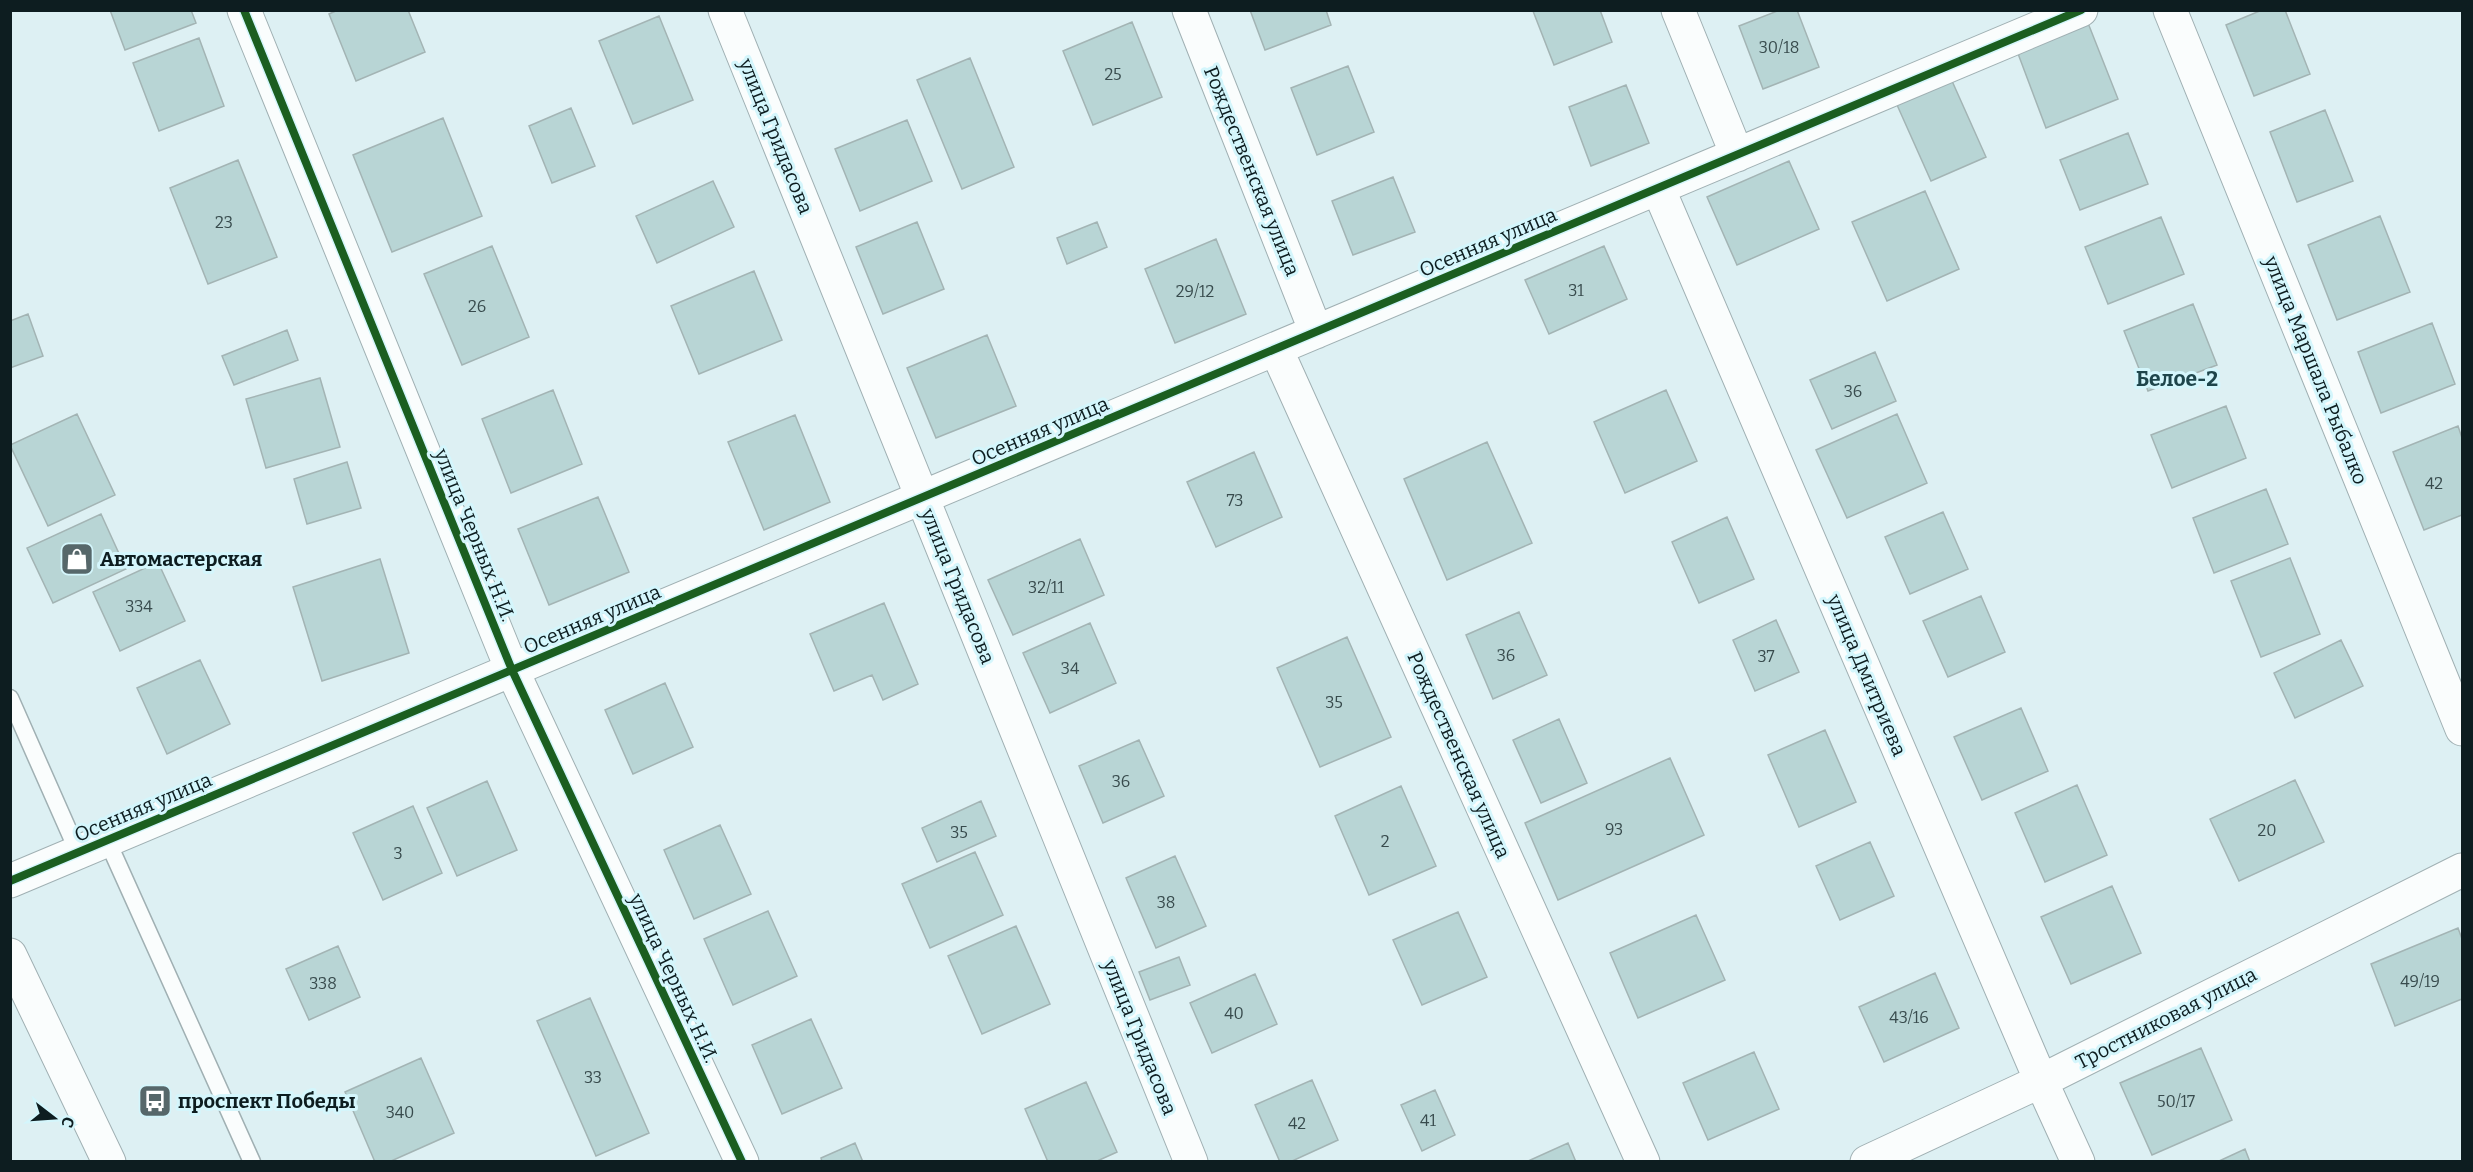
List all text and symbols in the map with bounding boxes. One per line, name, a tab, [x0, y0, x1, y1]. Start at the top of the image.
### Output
house number: 30/18	[1759, 38, 1799, 57]
street label: улица Гридасова	[734, 54, 818, 217]
street label: Рождественская улица	[1199, 63, 1305, 279]
house number: 25	[1104, 65, 1122, 84]
street label: Осенняя улица	[1416, 202, 1560, 282]
house number: 23	[215, 213, 233, 232]
street label: улица Маршала Рыбалко	[2259, 251, 2373, 488]
house number: 31	[1568, 281, 1584, 300]
house number: 29/12	[1176, 282, 1214, 301]
house number: 26	[468, 297, 486, 316]
district label: Белое-2	[2136, 366, 2218, 392]
house number: 36	[1844, 382, 1862, 401]
street label: Осенняя улица	[968, 391, 1112, 471]
street label: улица Черных Н.И.	[429, 444, 521, 625]
house number: 42	[2425, 474, 2443, 493]
house number: 73	[1227, 491, 1243, 510]
street label: улица Гридасова	[916, 504, 1000, 667]
shop icon: Автомастерская	[59, 541, 95, 577]
place label: Автомастерская	[100, 547, 262, 571]
house number: 32/11	[1028, 578, 1064, 597]
street label: Осенняя улица	[520, 579, 664, 659]
street label: улица Дмитриева	[1822, 590, 1912, 759]
house number: 334	[125, 597, 153, 616]
house number: 36	[1497, 646, 1515, 665]
house number: 37	[1757, 647, 1775, 666]
street label: Рождественская улица	[1403, 648, 1516, 862]
house number: 34	[1061, 659, 1080, 678]
house number: 35	[1325, 693, 1343, 712]
street label: Осенняя улица	[71, 767, 215, 847]
house number: 36	[1112, 772, 1130, 791]
house number: 93	[1605, 820, 1623, 839]
house number: 20	[2258, 821, 2276, 840]
house number: 35	[950, 823, 968, 842]
house number: 2	[1381, 832, 1389, 851]
house number: 3	[393, 844, 403, 863]
street label: улица Черных Н.И.	[624, 889, 724, 1067]
house number: 38	[1157, 893, 1175, 912]
street label: улица Гридасова	[1098, 955, 1182, 1118]
street label: Тростниковая улица	[2071, 962, 2261, 1074]
house number: 49/19	[2400, 972, 2440, 991]
house number: 338	[309, 974, 337, 993]
house number: 40	[1224, 1004, 1244, 1023]
house number: 43/16	[1889, 1008, 1929, 1027]
house number: 33	[584, 1068, 602, 1087]
bus stop icon: проспект Победы	[137, 1083, 173, 1119]
north arrow	[24, 1088, 84, 1148]
place label: проспект Победы	[178, 1089, 355, 1113]
house number: 50/17	[2157, 1092, 2195, 1111]
house number: 340	[386, 1103, 414, 1122]
house number: 41	[1420, 1111, 1436, 1130]
house number: 42	[1288, 1114, 1306, 1133]
text: С	[57, 1115, 78, 1130]

